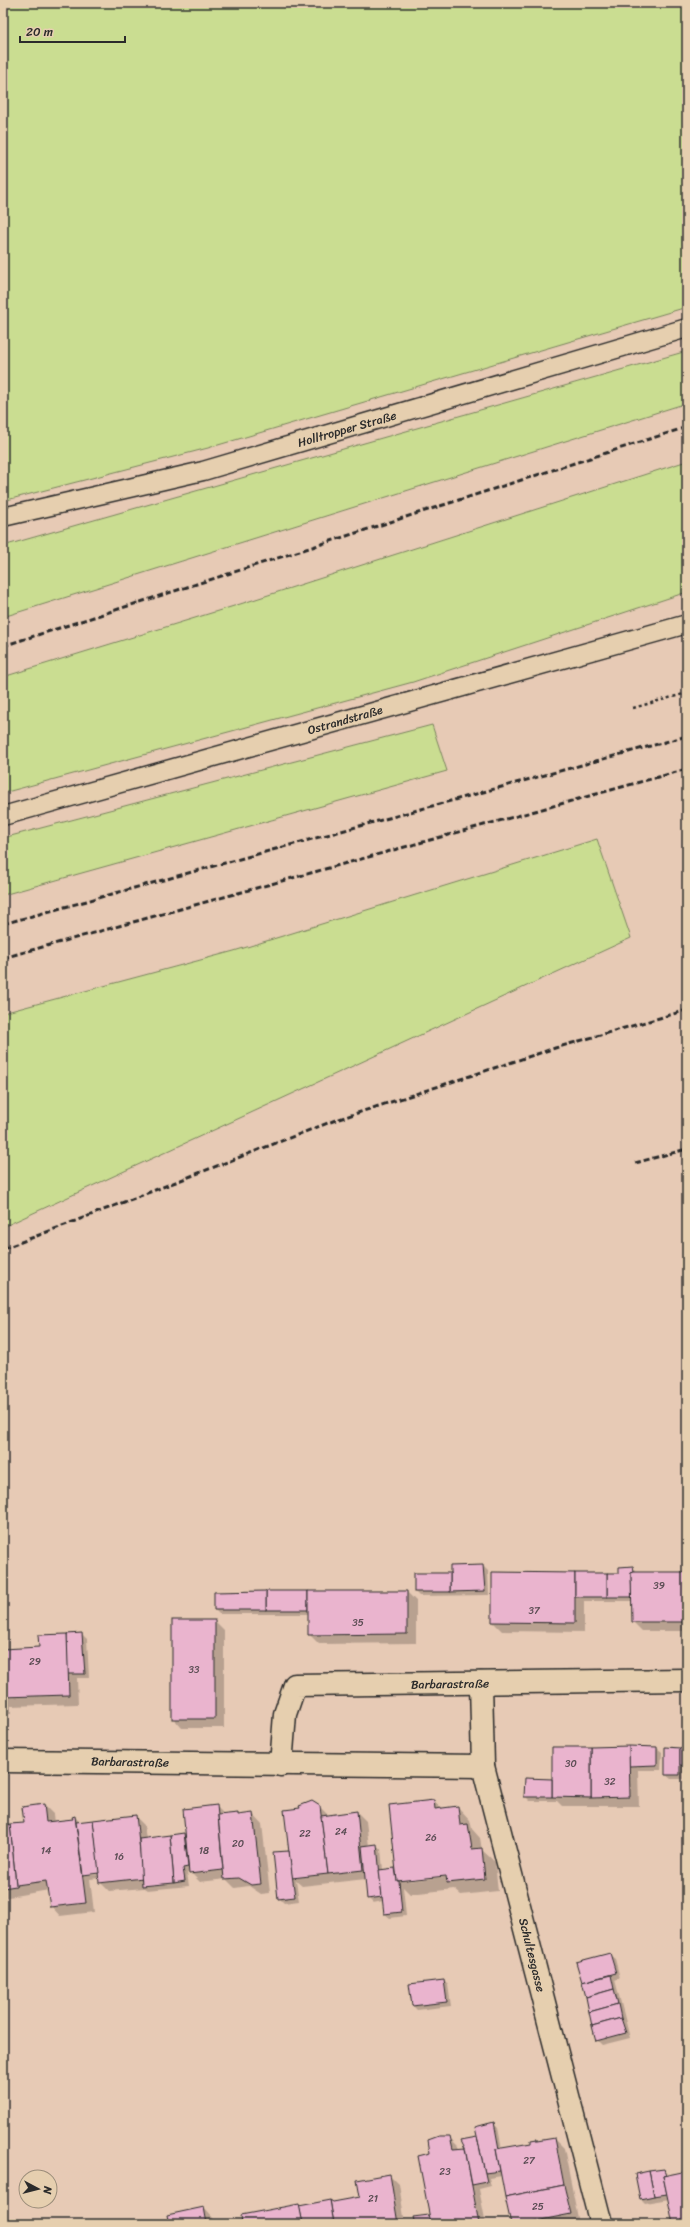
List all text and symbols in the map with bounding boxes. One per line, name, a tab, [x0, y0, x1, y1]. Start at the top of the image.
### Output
scale bar	[20, 18, 125, 44]
text: 20 m	[26, 21, 53, 43]
street label: Holltropper Straße	[295, 404, 399, 454]
street label: Ostrandstraße	[305, 699, 385, 741]
house number: 39	[653, 1577, 665, 1595]
house number: 37	[528, 1602, 541, 1620]
house number: 35	[352, 1614, 364, 1632]
house number: 29	[29, 1653, 41, 1671]
house number: 33	[189, 1661, 200, 1679]
street label: Barbarastraße	[411, 1672, 489, 1696]
street label: Barbarastraße	[91, 1750, 169, 1774]
house number: 30	[565, 1755, 577, 1773]
house number: 32	[604, 1773, 616, 1791]
house number: 24	[335, 1823, 347, 1841]
house number: 22	[299, 1825, 311, 1843]
house number: 26	[425, 1829, 437, 1847]
house number: 20	[232, 1835, 244, 1853]
house number: 14	[41, 1842, 51, 1860]
house number: 18	[199, 1842, 209, 1860]
house number: 16	[114, 1848, 124, 1866]
street label: Schultesgasse	[512, 1916, 552, 1994]
house number: 27	[523, 2152, 536, 2170]
house number: 23	[439, 2163, 451, 2181]
north arrow	[18, 2169, 58, 2209]
text: N	[37, 2184, 57, 2195]
house number: 21	[368, 2190, 378, 2208]
house number: 25	[532, 2198, 544, 2216]

